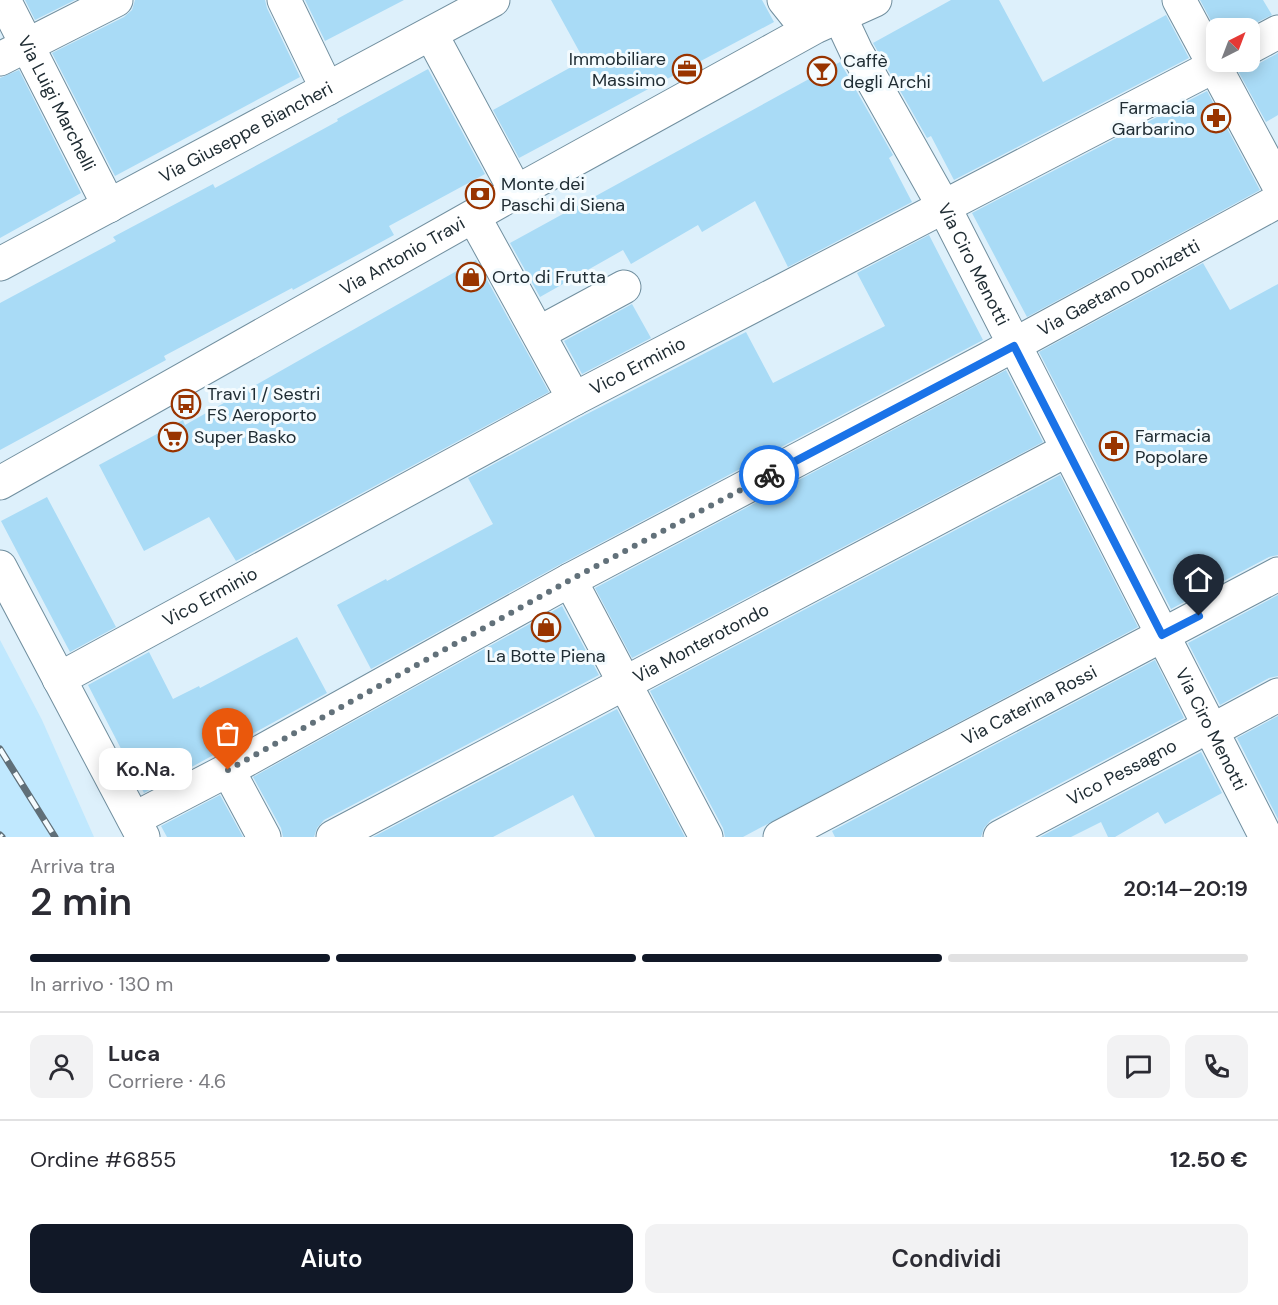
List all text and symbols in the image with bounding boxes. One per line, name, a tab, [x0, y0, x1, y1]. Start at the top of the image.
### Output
north arrow	[1206, 18, 1260, 72]
map controls	[1206, 18, 1260, 72]
street label: Via Luigi Marchelli	[12, 32, 101, 175]
place label: Immobiliare Massimo	[569, 47, 666, 92]
place label: Caffè degli Archi	[843, 49, 931, 94]
office icon: Immobiliare Massimo	[671, 53, 703, 85]
bar icon: Caffè degli Archi	[806, 55, 838, 87]
street label: Via Giuseppe Biancheri	[155, 76, 337, 189]
place label: Farmacia Garbarino	[1112, 96, 1195, 141]
pharmacy icon: Farmacia Garbarino	[1200, 102, 1232, 134]
place label: Monte dei Paschi di Siena	[501, 172, 625, 217]
bank icon: Monte dei Paschi di Siena	[464, 178, 496, 210]
street label: Via Ciro Menotti	[932, 199, 1015, 330]
street label: Via Antonio Travi	[336, 211, 469, 301]
street label: Via Gaetano Donizetti	[1033, 234, 1204, 342]
shop icon: Orto di Frutta	[455, 261, 487, 293]
place label: Orto di Frutta	[492, 265, 606, 289]
street label: Vico Erminio	[586, 331, 690, 401]
place label: Travi 1 / Sestri FS Aeroporto	[207, 382, 320, 427]
bus stop icon: Travi 1 / Sestri FS Aeroporto	[170, 388, 202, 420]
supermarket icon: Super Basko	[157, 421, 189, 453]
place label: Farmacia Popolare	[1135, 424, 1211, 469]
place label: Super Basko	[194, 425, 296, 449]
pharmacy icon: Farmacia Popolare	[1098, 430, 1130, 462]
courier	[739, 445, 799, 505]
icon: bike	[753, 459, 786, 492]
pin	[1173, 554, 1224, 616]
street label: Vico Erminio	[158, 561, 262, 632]
icon: home	[1182, 563, 1215, 596]
street label: Via Monterotondo	[629, 597, 773, 689]
shop icon: La Botte Piena	[530, 611, 562, 643]
place label: La Botte Piena	[486, 644, 606, 668]
street label: Via Caterina Rossi	[958, 660, 1101, 751]
street label: Via Ciro Menotti	[1170, 664, 1252, 795]
pin	[202, 708, 253, 770]
icon: bag	[211, 717, 244, 750]
street label: Vico Pessagno	[1063, 733, 1181, 811]
callout: Ko.Na.	[99, 749, 192, 791]
text: Ko.Na.	[116, 756, 175, 782]
text: Arriva tra	[30, 853, 115, 879]
text: 20:14–20:19	[1123, 874, 1248, 903]
text: 2 min	[30, 876, 132, 927]
text: In arrivo · 130 m	[30, 971, 173, 997]
button: person	[30, 1035, 93, 1098]
button: chat	[1107, 1035, 1170, 1098]
button: phone	[1185, 1035, 1248, 1098]
text: Luca	[108, 1039, 160, 1068]
text: Corriere · 4.6	[108, 1068, 226, 1094]
text: Ordine #6855	[30, 1145, 177, 1174]
text: 12.50 €	[1170, 1145, 1248, 1174]
button: Aiuto	[30, 1224, 633, 1293]
button: Condividi	[645, 1224, 1248, 1293]

